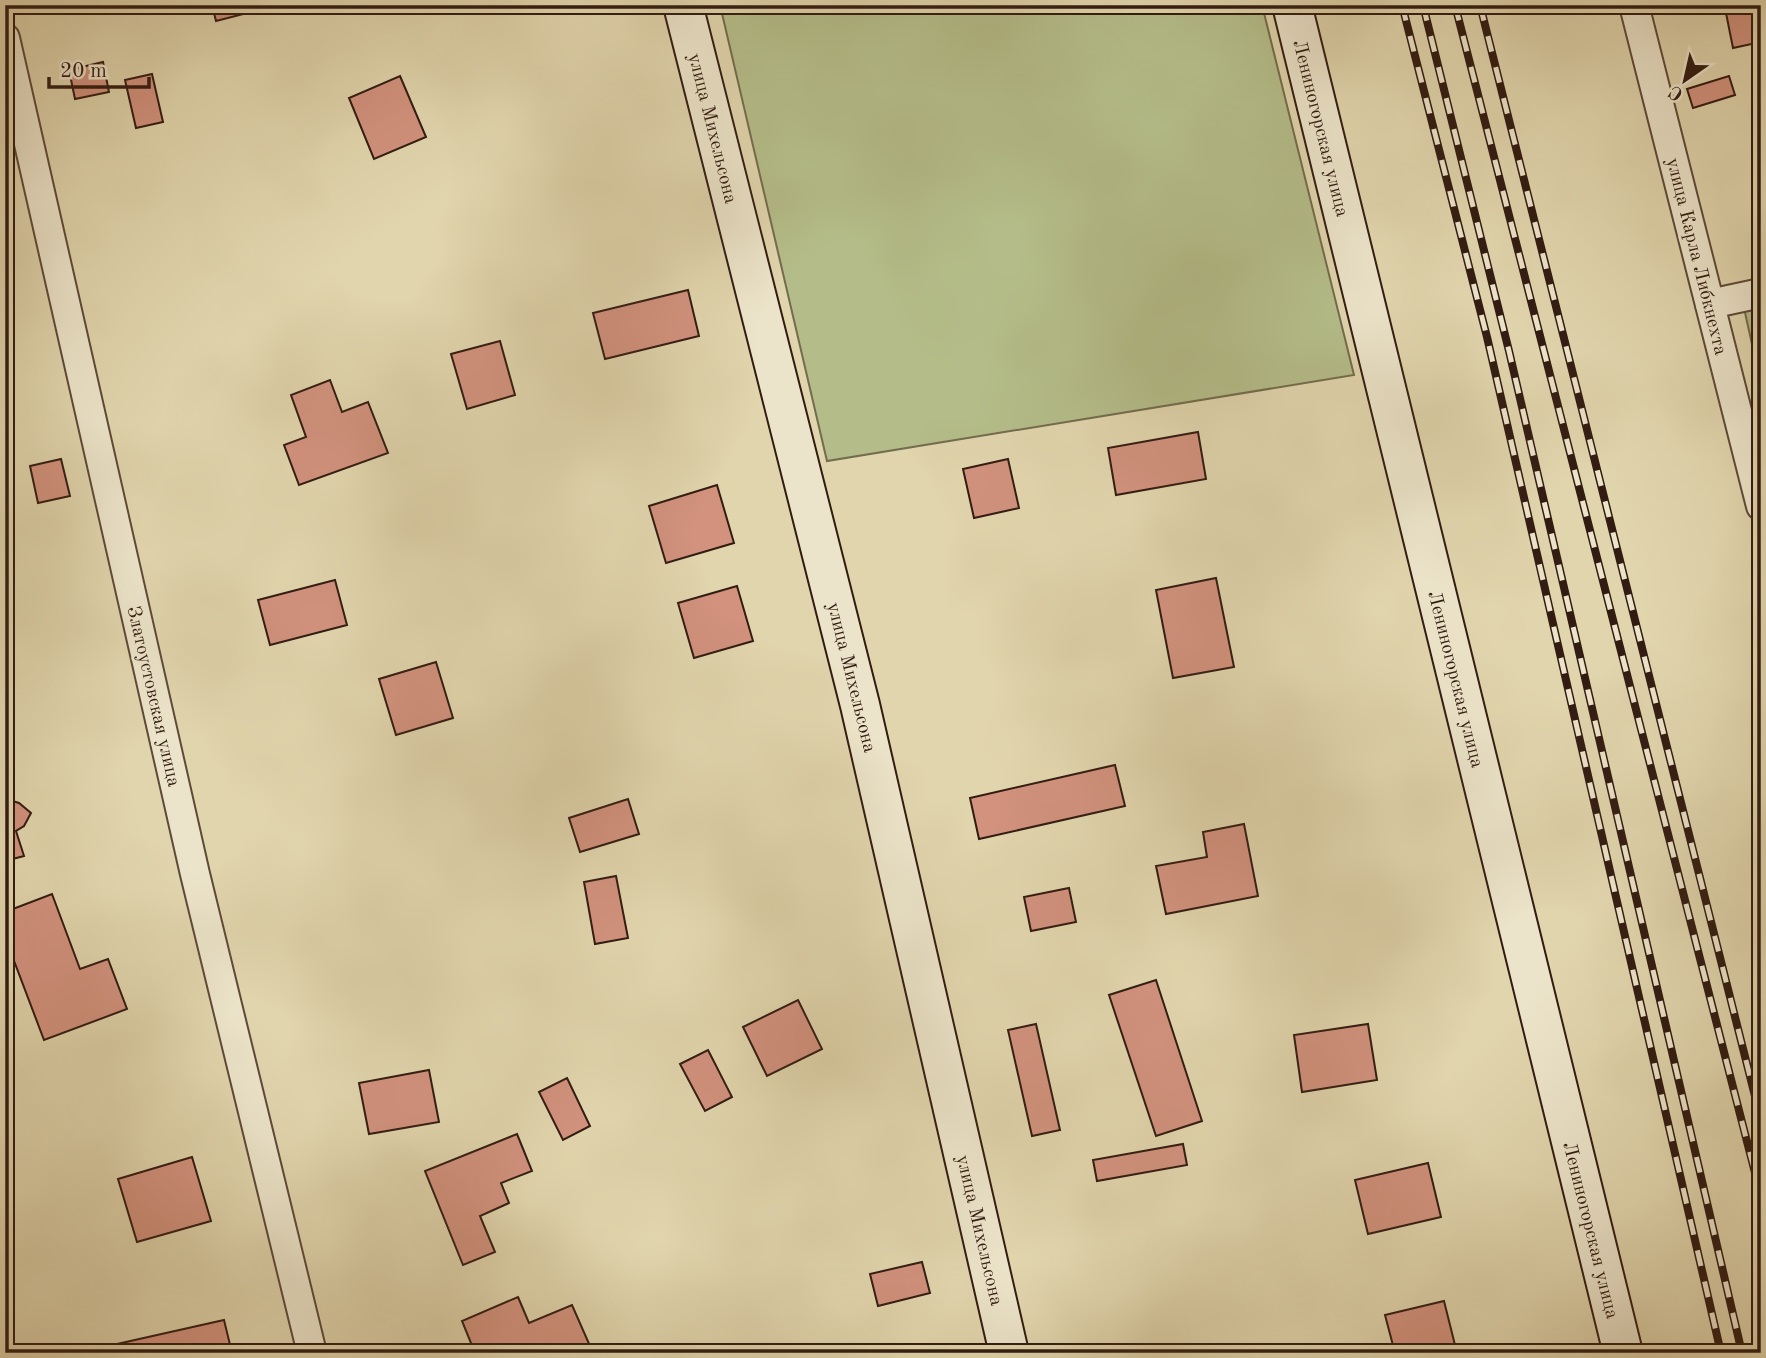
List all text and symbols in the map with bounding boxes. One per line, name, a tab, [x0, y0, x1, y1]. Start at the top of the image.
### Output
street label: Лениногорская улица	[1288, 38, 1351, 220]
scale bar	[49, 46, 149, 90]
north arrow	[1650, 46, 1720, 116]
street label: улица Михельсона	[684, 52, 740, 206]
text: 20 m	[60, 61, 107, 82]
text: С	[1666, 81, 1687, 103]
street label: улица Карла Либкнехта	[1662, 156, 1729, 358]
street label: Лениногорская улица	[1423, 589, 1486, 771]
street label: улица Михельсона	[823, 601, 879, 755]
street label: Златоустовская улица	[123, 604, 183, 789]
street label: Лениногорская улица	[1558, 1140, 1621, 1322]
street label: улица Михельсона	[952, 1153, 1005, 1308]

